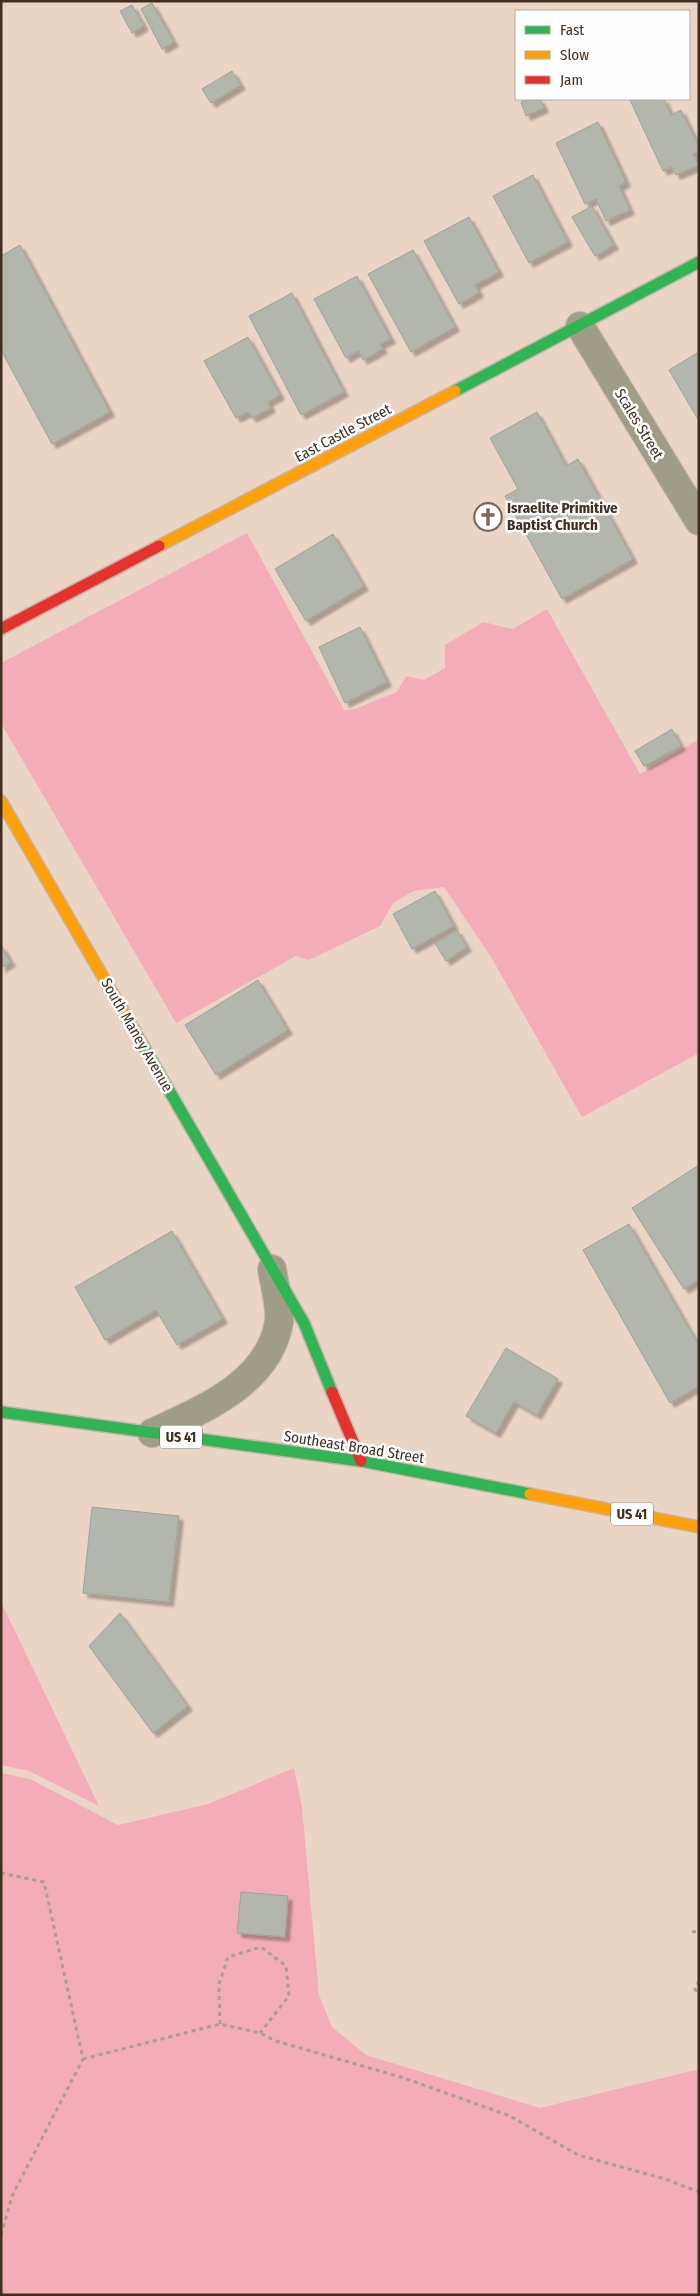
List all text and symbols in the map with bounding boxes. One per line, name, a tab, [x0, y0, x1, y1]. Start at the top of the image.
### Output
legend	[515, 10, 690, 100]
text: Fast	[560, 21, 584, 39]
text: Slow	[560, 46, 589, 64]
text: Jam	[560, 71, 583, 89]
street label: Scales Street	[611, 385, 667, 463]
street label: East Castle Street	[292, 400, 394, 466]
place label: Israelite Primitive Baptist Church	[507, 499, 618, 534]
church icon: Israelite Primitive Baptist Church	[473, 502, 503, 532]
street label: South Maney Avenue	[97, 975, 177, 1095]
road number: US 41	[160, 1425, 202, 1448]
street label: Southeast Broad Street	[283, 1427, 426, 1467]
road number: US 41	[611, 1502, 653, 1526]

